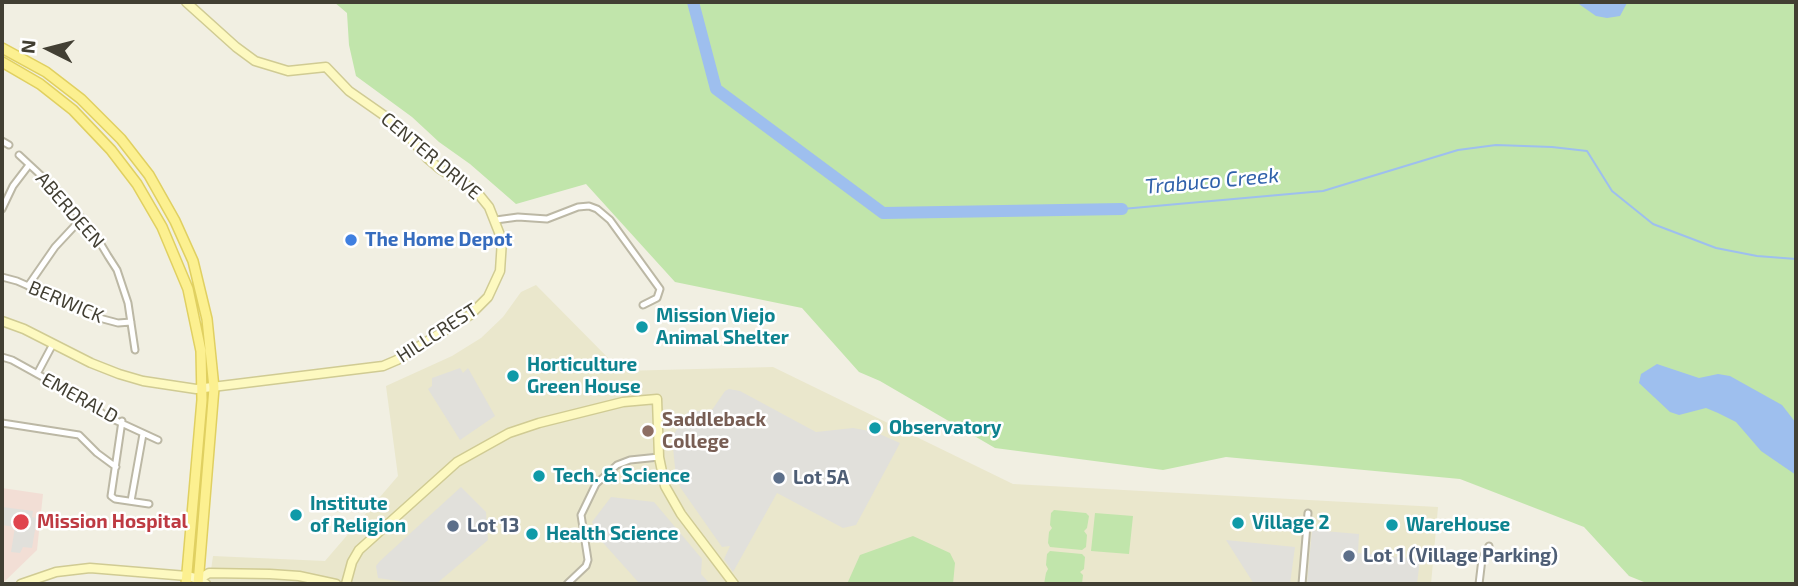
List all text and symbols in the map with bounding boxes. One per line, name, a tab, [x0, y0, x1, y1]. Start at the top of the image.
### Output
north arrow	[14, 14, 84, 84]
text: N	[15, 39, 40, 55]
street label: CENTER DRIVE	[376, 107, 486, 205]
water label: Trabuco Creek	[1144, 163, 1280, 199]
street label: ABERDEEN	[31, 167, 109, 253]
place label: The Home Depot	[365, 229, 513, 251]
marker: The Home Depot	[343, 232, 359, 248]
street label: BERWICK	[25, 276, 107, 328]
street label: HILLCREST	[392, 298, 482, 368]
place label: Mission Viejo Animal Shelter	[656, 305, 789, 349]
marker: Mission Viejo Animal Shelter	[634, 319, 650, 335]
place label: Horticulture Green House	[527, 354, 641, 398]
street label: EMERALD	[38, 368, 122, 428]
marker: Horticulture Green House	[505, 368, 521, 384]
place label: Saddleback College	[662, 409, 766, 453]
place label: Observatory	[889, 417, 1002, 439]
marker: Observatory	[867, 420, 883, 436]
marker: Saddleback College	[640, 423, 656, 439]
place label: Tech. & Science	[553, 465, 690, 487]
place label: Lot 5A	[793, 467, 849, 489]
marker: Tech. & Science	[531, 468, 547, 484]
marker: Lot 5A	[771, 470, 787, 486]
place label: Institute of Religion	[310, 493, 406, 537]
marker: Institute of Religion	[288, 507, 304, 523]
place label: Mission Hospital	[37, 511, 188, 533]
marker: Mission Hospital	[11, 512, 31, 532]
place label: Village 2	[1252, 512, 1329, 534]
place label: WareHouse	[1406, 514, 1510, 536]
place label: Lot 13	[467, 515, 519, 537]
marker: Village 2	[1230, 515, 1246, 531]
marker: WareHouse	[1384, 517, 1400, 533]
marker: Lot 13	[445, 518, 461, 534]
place label: Health Science	[546, 523, 678, 545]
marker: Health Science	[524, 526, 540, 542]
place label: Lot 1 (Village Parking)	[1363, 545, 1558, 567]
marker: Lot 1 (Village Parking)	[1341, 548, 1357, 564]

